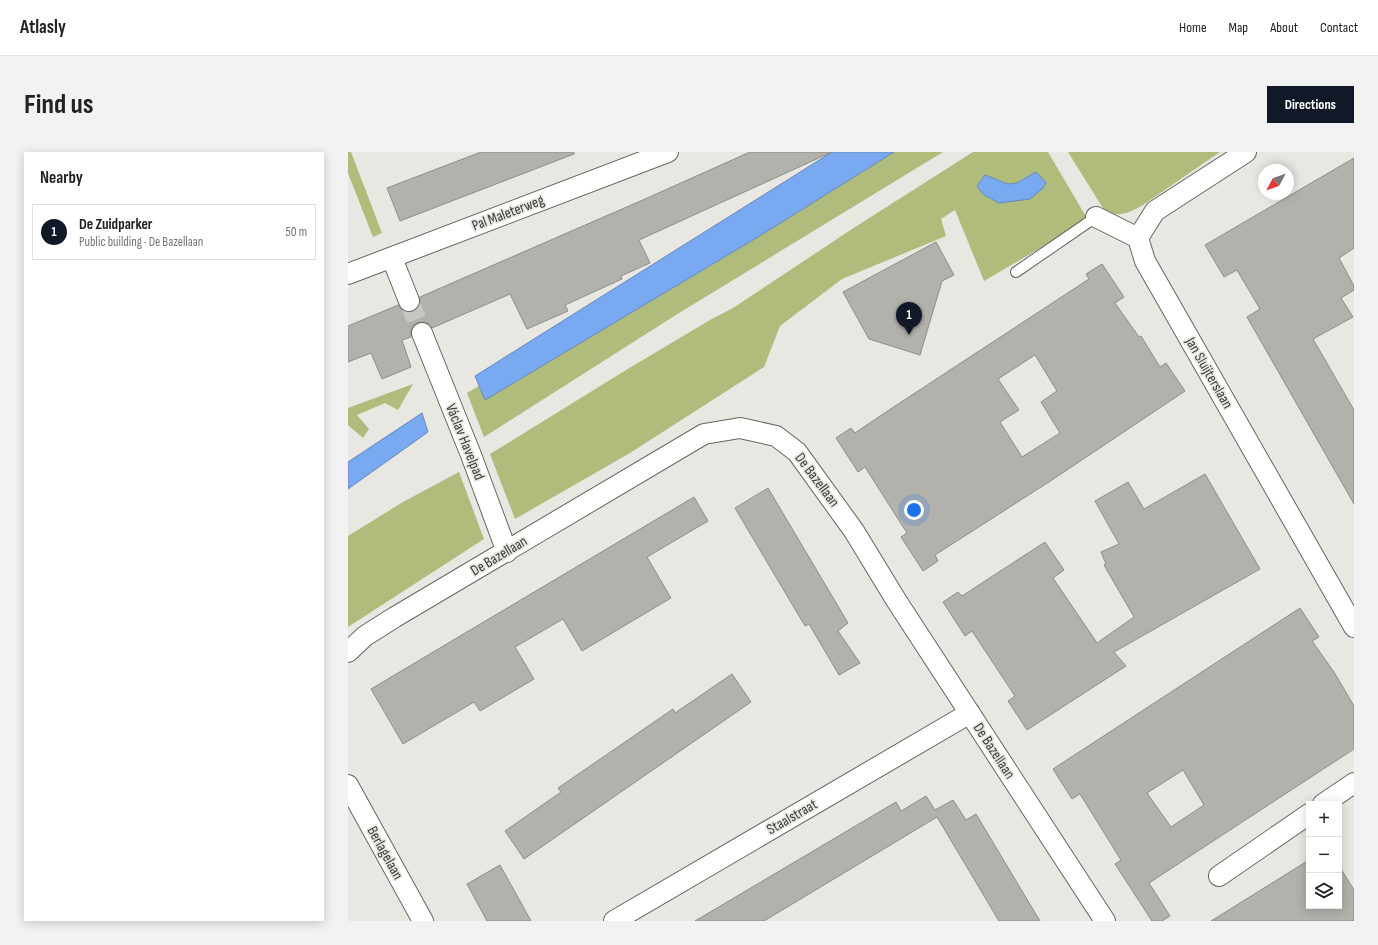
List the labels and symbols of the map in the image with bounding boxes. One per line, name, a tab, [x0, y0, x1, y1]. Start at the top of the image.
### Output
north arrow	[1258, 164, 1294, 200]
street label: Pal Maleterweg	[469, 191, 547, 235]
pin: 1	[896, 302, 922, 335]
street label: Jan Sluijterslaan	[1180, 333, 1237, 412]
street label: Václav Havelpad	[441, 401, 489, 483]
street label: De Bazellaan	[790, 449, 844, 511]
your location	[904, 500, 924, 520]
street label: De Bazellaan	[467, 532, 531, 580]
street label: De Bazellaan	[969, 719, 1019, 783]
street label: Staalstraat	[763, 795, 821, 839]
street label: Berlagelaan	[363, 823, 407, 883]

